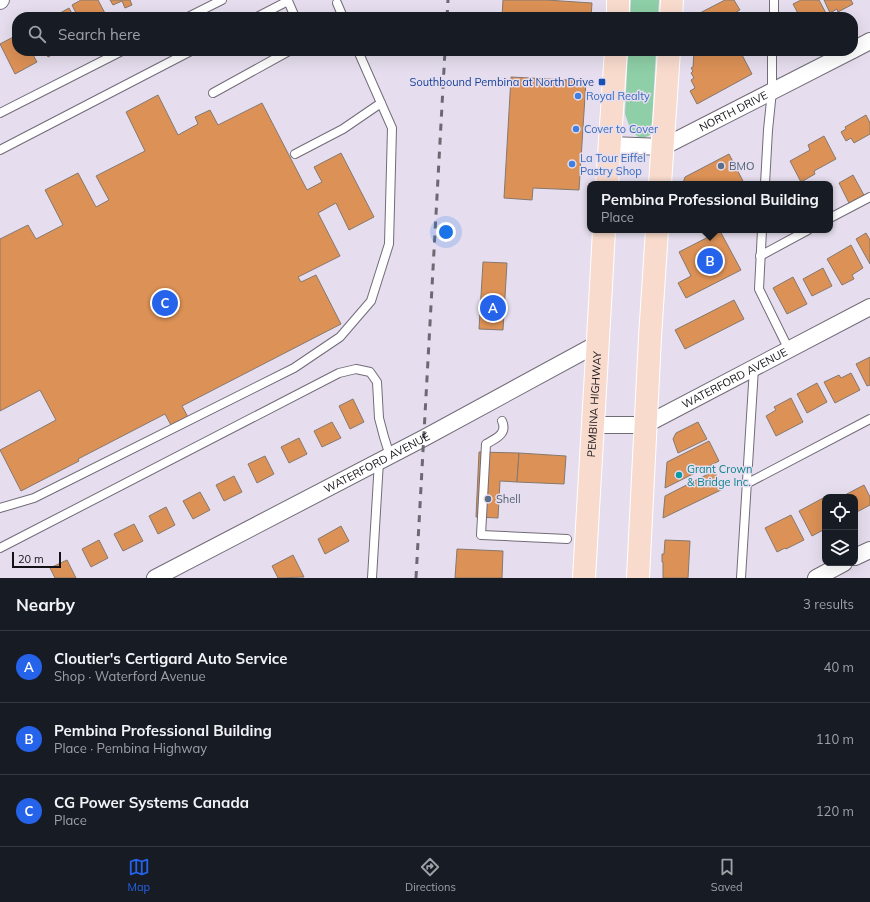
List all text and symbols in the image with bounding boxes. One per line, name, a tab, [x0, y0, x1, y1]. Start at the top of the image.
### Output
search box	[12, 12, 858, 56]
icon: search	[26, 23, 48, 45]
text: Search here	[58, 25, 140, 44]
place label: Southbound Pembina at North Drive	[410, 75, 594, 89]
marker: Southbound Pembina at North Drive	[597, 77, 607, 87]
street label: NORTH DRIVE	[697, 88, 770, 134]
place label: Royal Realty	[586, 89, 650, 103]
marker: Royal Realty	[573, 91, 583, 101]
place label: Cover to Cover	[584, 122, 658, 136]
marker: Cover to Cover	[571, 124, 581, 134]
place label: La Tour Eiffel Pastry Shop	[580, 151, 646, 178]
marker: La Tour Eiffel Pastry Shop	[567, 159, 577, 169]
place label: BMO	[729, 159, 754, 173]
marker: BMO	[716, 161, 726, 171]
popup	[587, 181, 833, 233]
text: Pembina Professional Building	[601, 190, 819, 209]
text: Place	[601, 209, 634, 225]
your location	[436, 222, 456, 242]
pin: B	[697, 246, 723, 276]
pin: C	[152, 288, 178, 318]
pin: A	[480, 293, 506, 323]
street label: WATERFORD AVENUE	[679, 345, 790, 412]
street label: PEMBINA HIGHWAY	[584, 351, 604, 458]
street label: WATERFORD AVENUE	[322, 429, 432, 496]
place label: Grant Crown & Bridge Inc.	[687, 462, 752, 489]
marker: Grant Crown & Bridge Inc.	[674, 470, 684, 480]
place label: Shell	[496, 492, 521, 506]
marker: Shell	[483, 494, 493, 504]
map controls	[822, 494, 858, 566]
button: locate	[822, 494, 858, 530]
button: layers	[822, 530, 858, 566]
scale bar	[12, 550, 61, 569]
text: 20 m	[18, 552, 44, 566]
text: Nearby	[16, 594, 75, 615]
text: 3 results	[803, 596, 854, 612]
text: Cloutier's Certigard Auto Service	[54, 649, 287, 668]
text: A	[24, 659, 34, 675]
text: 40 m	[824, 659, 854, 675]
text: Shop · Waterford Avenue	[54, 668, 206, 684]
text: Pembina Professional Building	[54, 721, 272, 740]
text: B	[25, 731, 33, 747]
text: 110 m	[816, 731, 854, 747]
text: Place · Pembina Highway	[54, 740, 207, 756]
text: CG Power Systems Canada	[54, 793, 249, 812]
text: C	[25, 803, 33, 819]
text: 120 m	[816, 803, 854, 819]
text: Place	[54, 812, 87, 828]
tab: Map	[127, 856, 150, 894]
tab: Directions	[405, 856, 456, 894]
tab: Saved	[711, 856, 743, 894]

